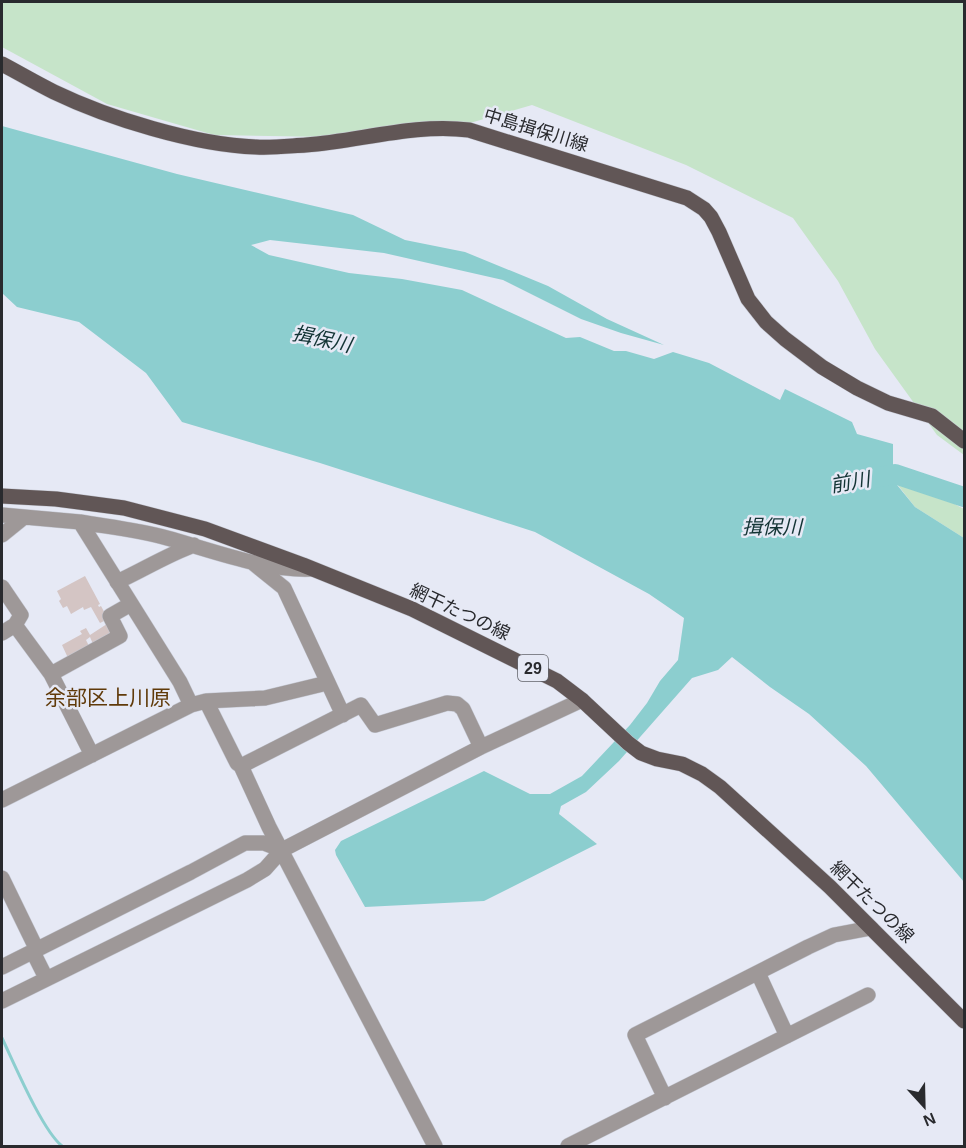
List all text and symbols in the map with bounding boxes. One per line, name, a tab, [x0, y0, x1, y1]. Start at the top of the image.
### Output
street label: 中島揖保川線	[481, 105, 591, 155]
water label: 揖保川	[290, 322, 356, 356]
water label: 前川	[828, 467, 874, 496]
water label: 揖保川	[742, 516, 804, 538]
street label: 網干たつの線	[407, 580, 513, 644]
road number: 29	[518, 655, 548, 681]
district label: 余部区上川原	[45, 686, 171, 709]
street label: 網干たつの線	[826, 857, 918, 947]
north arrow	[894, 1076, 954, 1136]
text: N	[921, 1109, 938, 1129]

